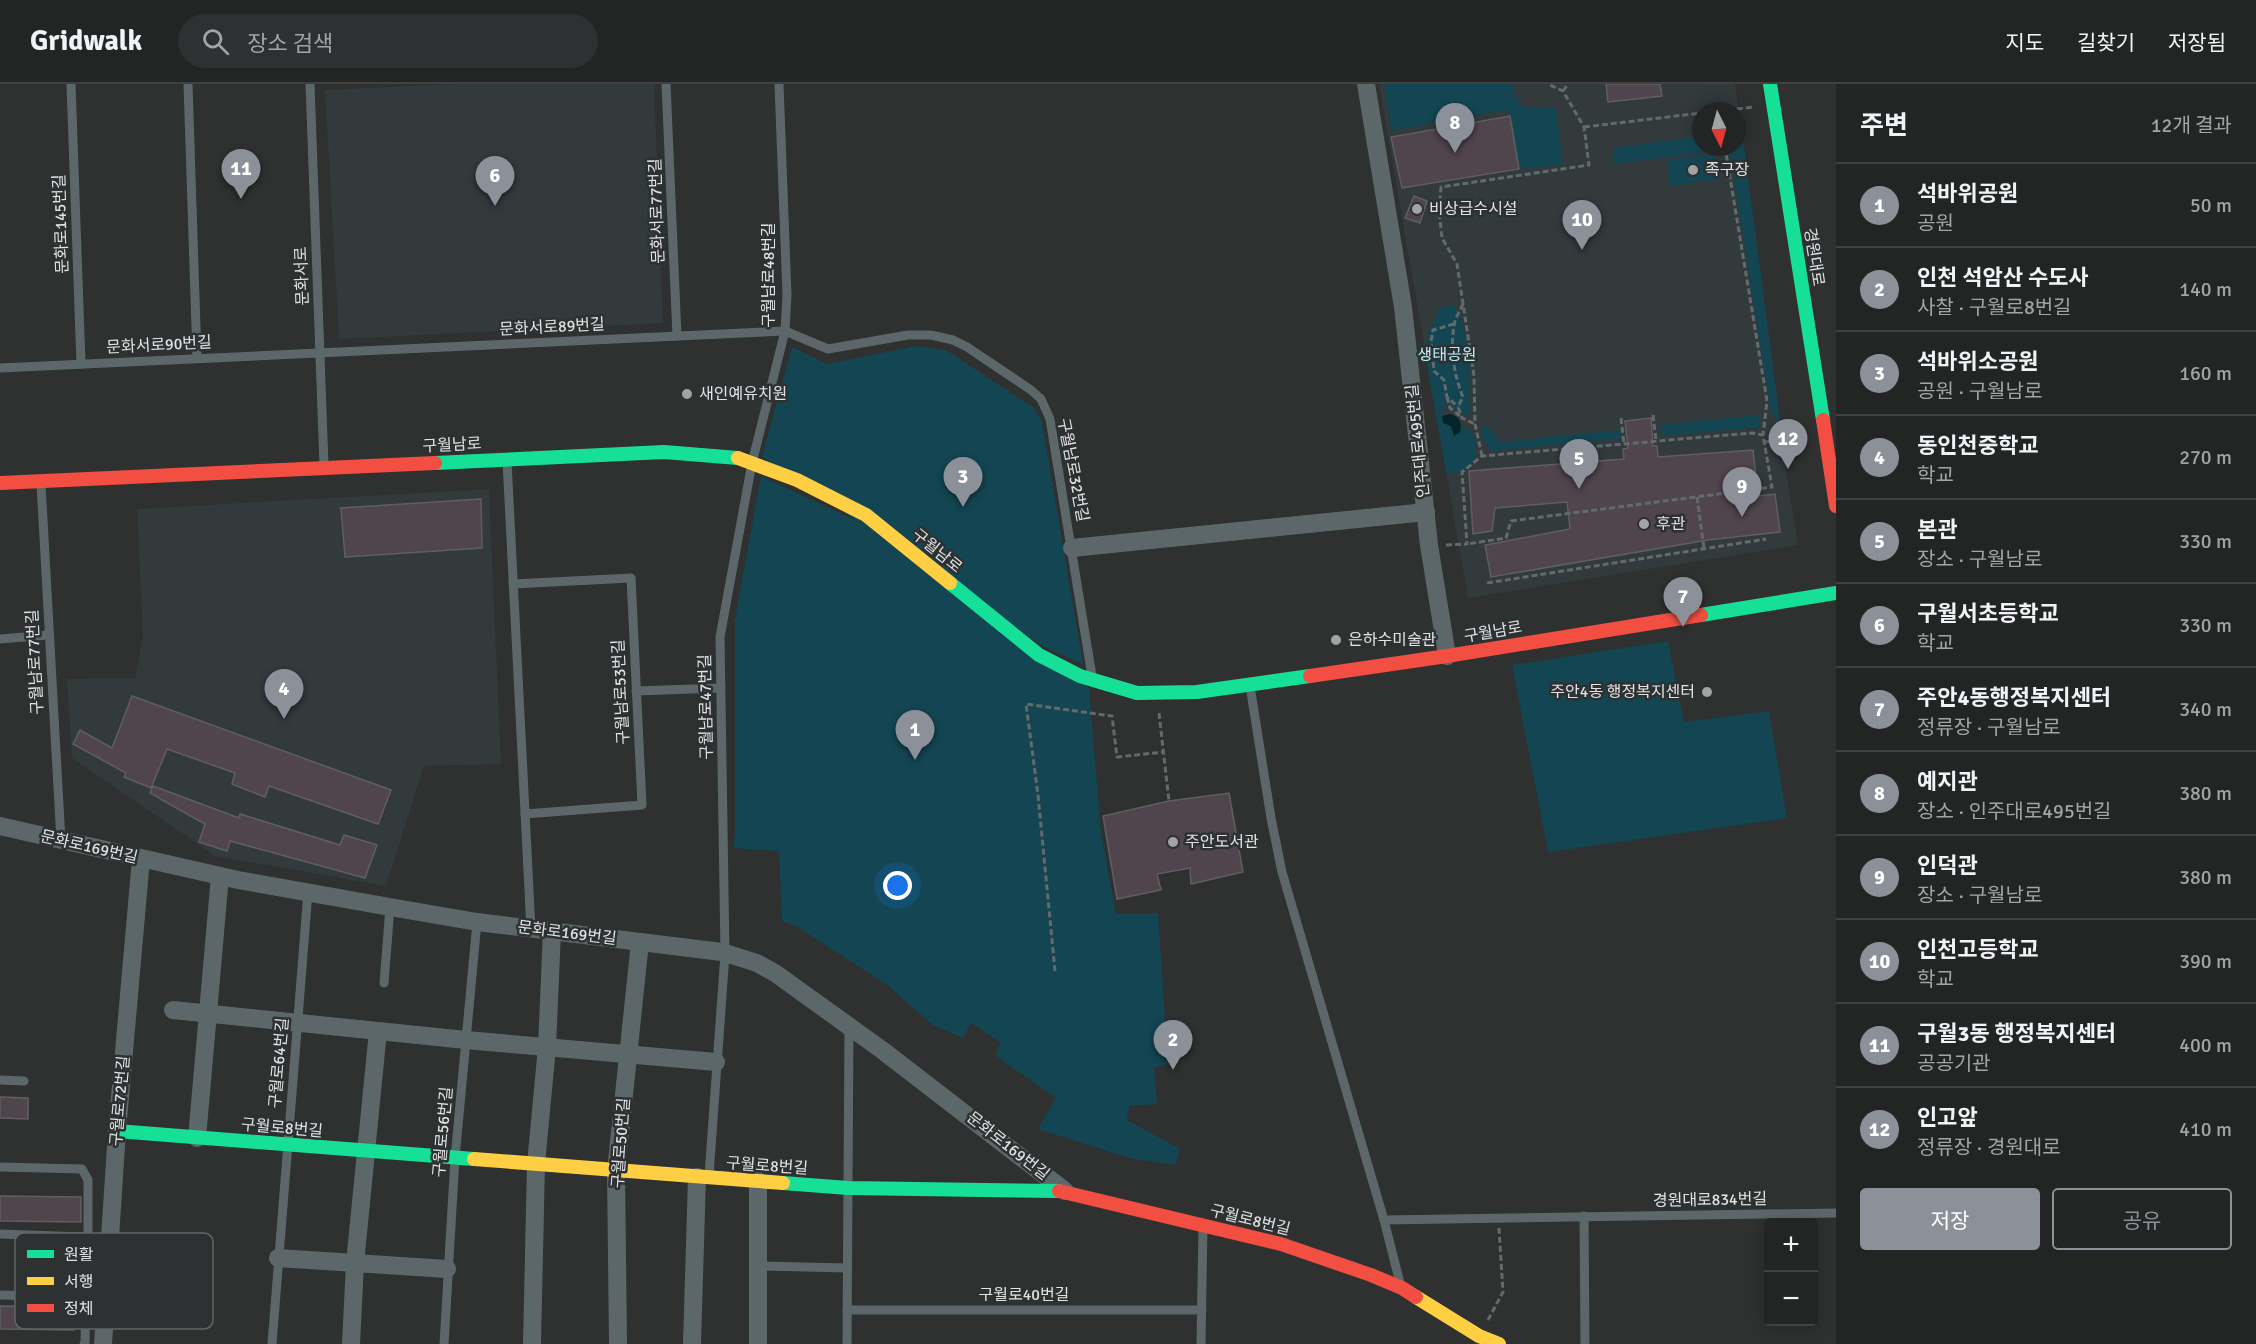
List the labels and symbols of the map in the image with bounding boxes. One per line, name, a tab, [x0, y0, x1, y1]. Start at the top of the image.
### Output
north arrow	[1692, 102, 1746, 156]
pin: 8	[1436, 104, 1474, 153]
pin: 11	[222, 150, 260, 199]
pin: 6	[476, 156, 514, 206]
street label: 문화서로77번길	[645, 158, 669, 264]
place label: 족구장	[1705, 160, 1749, 180]
marker: 족구장	[1686, 163, 1700, 177]
street label: 문화로145번길	[49, 174, 73, 274]
place label: 비상급수시설	[1429, 199, 1517, 219]
pin: 10	[1562, 200, 1602, 250]
marker: 비상급수시설	[1410, 202, 1424, 216]
street label: 구월남로48번길	[759, 222, 779, 328]
street label: 경원대로	[1800, 226, 1829, 288]
street label: 문화서로	[291, 246, 313, 306]
street label: 문화서로89번길	[499, 314, 605, 340]
street label: 문화서로90번길	[106, 332, 212, 358]
park label: 생태공원	[1418, 345, 1476, 365]
street label: 인주대로495번길	[1402, 383, 1434, 499]
place label: 새인예유치원	[699, 384, 787, 404]
marker: 새인예유치원	[680, 387, 694, 401]
street label: 구월남로32번길	[1053, 416, 1093, 524]
pin: 12	[1768, 420, 1808, 469]
street label: 구월남로	[422, 433, 482, 457]
pin: 5	[1560, 440, 1598, 489]
pin: 3	[944, 458, 982, 507]
pin: 9	[1722, 468, 1762, 517]
place label: 후관	[1656, 514, 1686, 534]
marker: 후관	[1637, 517, 1651, 531]
street label: 구월남로	[908, 525, 966, 577]
pin: 7	[1664, 578, 1702, 627]
street label: 구월남로77번길	[22, 609, 48, 715]
street label: 구월남로	[1462, 617, 1524, 647]
place label: 은하수미술관	[1348, 630, 1437, 650]
marker: 은하수미술관	[1329, 633, 1343, 647]
street label: 구월남로53번길	[608, 639, 634, 745]
street label: 구월남로47번길	[695, 654, 717, 760]
pin: 4	[264, 670, 304, 719]
place label: 주안4동 행정복지센터	[1550, 682, 1695, 702]
marker: 주안4동 행정복지센터	[1700, 685, 1714, 699]
pin: 1	[896, 710, 934, 760]
street label: 문화로169번길	[38, 826, 140, 868]
place label: 주안도서관	[1185, 832, 1259, 852]
marker: 주안도서관	[1166, 835, 1180, 849]
your location	[883, 871, 912, 900]
street label: 문화로169번길	[516, 917, 618, 949]
street label: 구월로64번길	[265, 1017, 293, 1109]
pin: 2	[1154, 1020, 1192, 1070]
street label: 구월로72번길	[106, 1055, 134, 1147]
street label: 구월로56번길	[429, 1086, 457, 1178]
street label: 구월로50번길	[608, 1097, 634, 1189]
street label: 문화로169번길	[963, 1107, 1053, 1185]
street label: 구월로8번길	[240, 1114, 324, 1142]
street label: 구월로8번길	[725, 1153, 809, 1179]
street label: 경원대로834번길	[1653, 1189, 1767, 1211]
street label: 구월로8번길	[1208, 1200, 1292, 1240]
legend	[15, 1233, 213, 1329]
text: 원활	[64, 1245, 94, 1265]
text: 서행	[64, 1272, 93, 1292]
street label: 구월로40번길	[979, 1285, 1069, 1305]
text: 정체	[64, 1299, 93, 1319]

